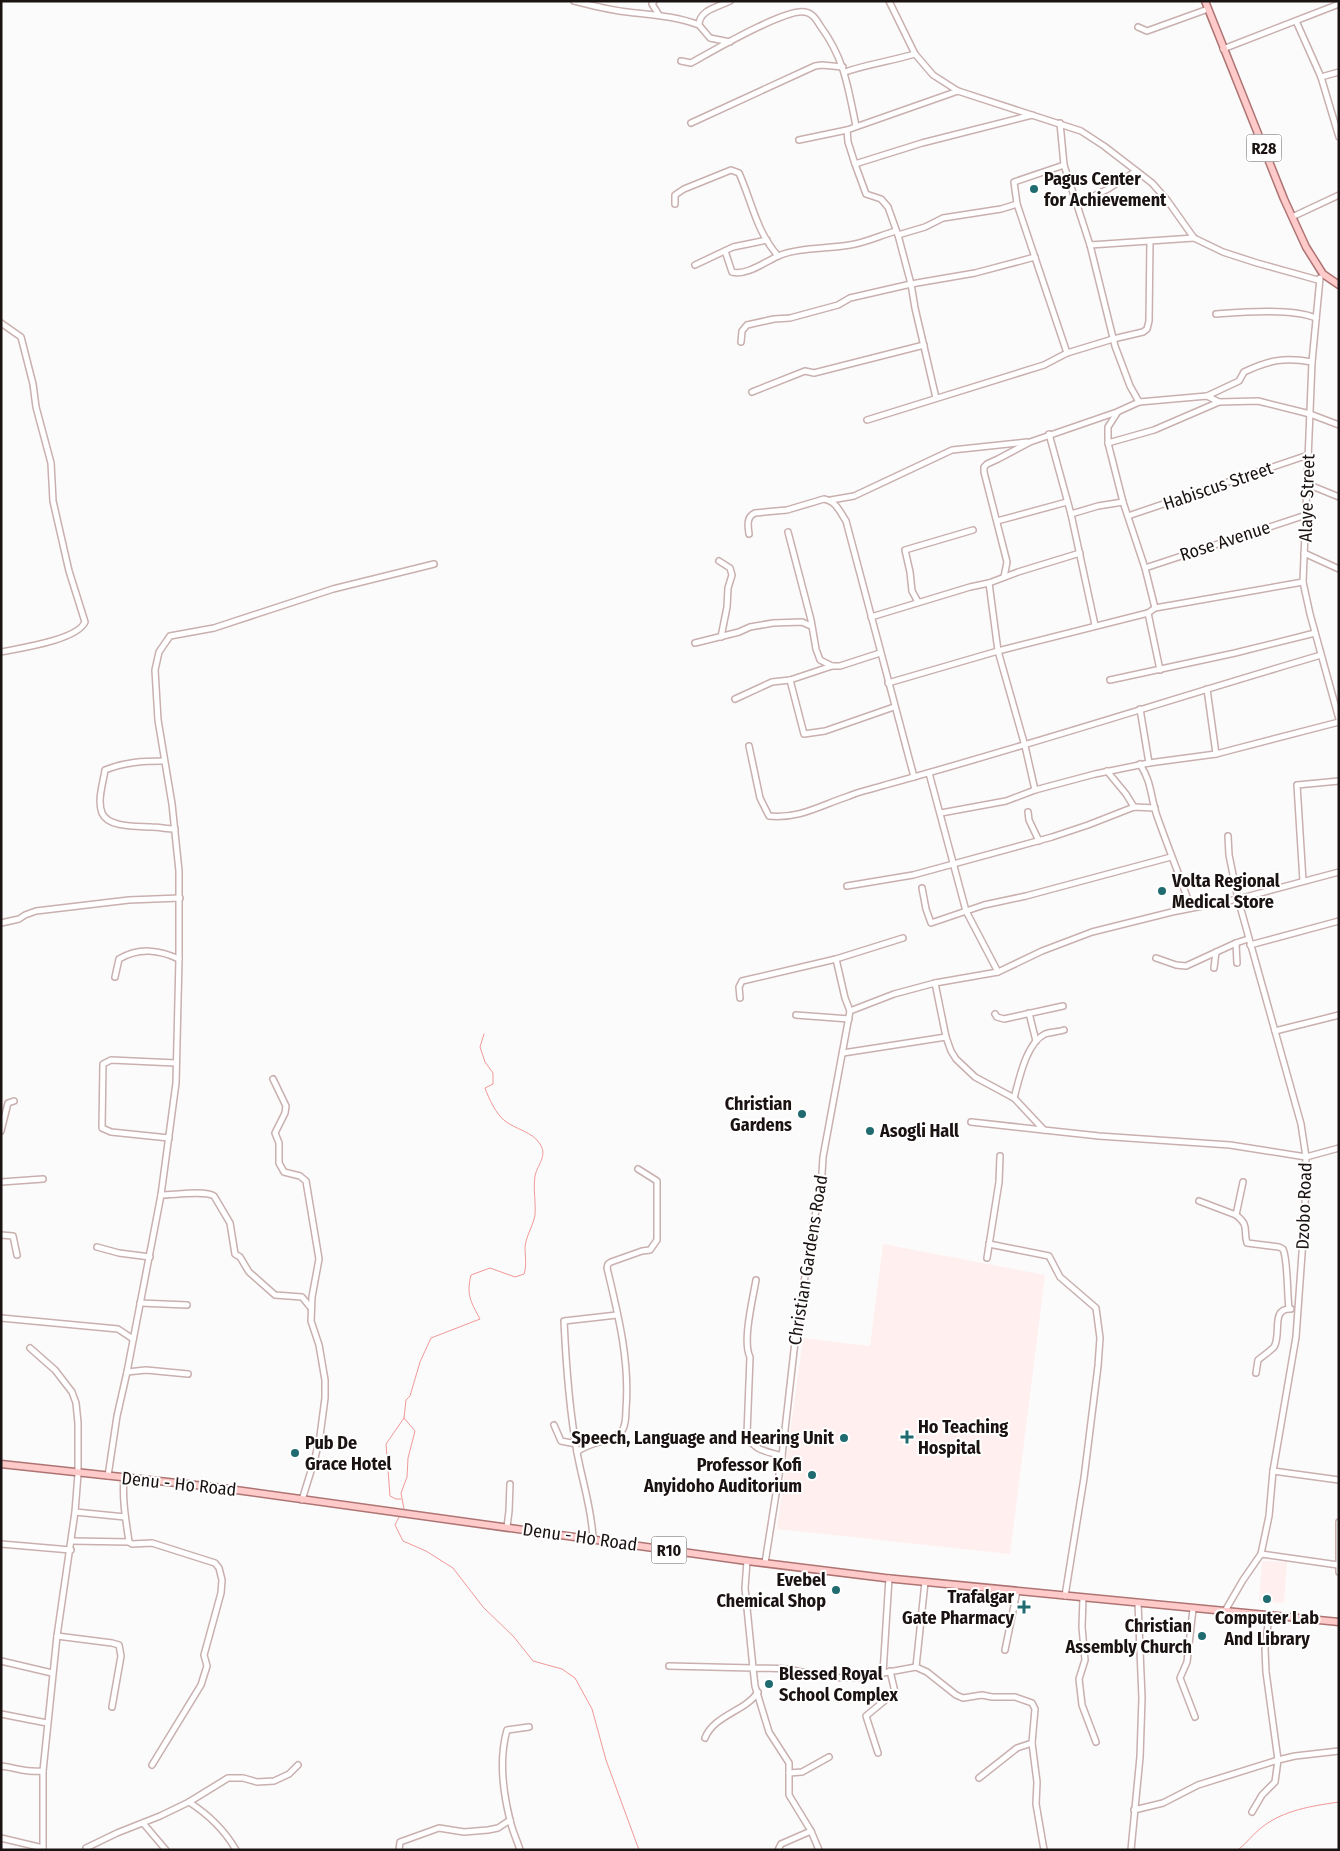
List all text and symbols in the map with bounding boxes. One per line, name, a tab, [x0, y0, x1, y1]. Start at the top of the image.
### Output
road number: R28	[1246, 134, 1282, 162]
place label: Pagus Center for Achievement	[1044, 168, 1167, 211]
marker: Pagus Center for Achievement	[1028, 183, 1040, 195]
street label: Alaye Street	[1294, 454, 1320, 542]
street label: Habiscus Street	[1160, 457, 1276, 515]
street label: Rose Avenue	[1177, 516, 1273, 566]
place label: Volta Regional Medical Store	[1171, 870, 1280, 913]
marker: Volta Regional Medical Store	[1156, 885, 1168, 897]
place label: Christian Gardens	[725, 1093, 792, 1136]
marker: Christian Gardens	[796, 1108, 808, 1120]
place label: Asogli Hall	[879, 1120, 959, 1142]
marker: Asogli Hall	[864, 1125, 876, 1137]
street label: Dzobo Road	[1291, 1162, 1317, 1250]
street label: Christian Gardens Road	[784, 1173, 832, 1347]
place label: Ho Teaching Hospital	[918, 1416, 1008, 1459]
place label: Speech, Language and Hearing Unit	[572, 1427, 835, 1449]
marker: Ho Teaching Hospital	[900, 1430, 914, 1444]
place label: Pub De Grace Hotel	[305, 1432, 392, 1475]
marker: Speech, Language and Hearing Unit	[838, 1432, 850, 1444]
marker: Pub De Grace Hotel	[289, 1447, 301, 1459]
place label: Professor Kofi Anyidoho Auditorium	[643, 1454, 802, 1497]
street label: Denu - Ho Road	[121, 1467, 237, 1501]
marker: Professor Kofi Anyidoho Auditorium	[806, 1469, 818, 1481]
street label: Denu - Ho Road	[521, 1518, 639, 1556]
road number: R10	[652, 1536, 686, 1564]
place label: Evebel Chemical Shop	[717, 1569, 826, 1612]
marker: Evebel Chemical Shop	[830, 1584, 842, 1596]
place label: Trafalgar Gate Pharmacy	[902, 1586, 1014, 1629]
marker: Computer Lab And Library	[1261, 1593, 1273, 1605]
marker: Trafalgar Gate Pharmacy	[1018, 1601, 1030, 1613]
place label: Computer Lab And Library	[1215, 1607, 1319, 1650]
place label: Christian Assembly Church	[1065, 1615, 1192, 1658]
marker: Christian Assembly Church	[1196, 1630, 1208, 1642]
place label: Blessed Royal School Complex	[779, 1663, 898, 1706]
marker: Blessed Royal School Complex	[763, 1678, 775, 1690]

